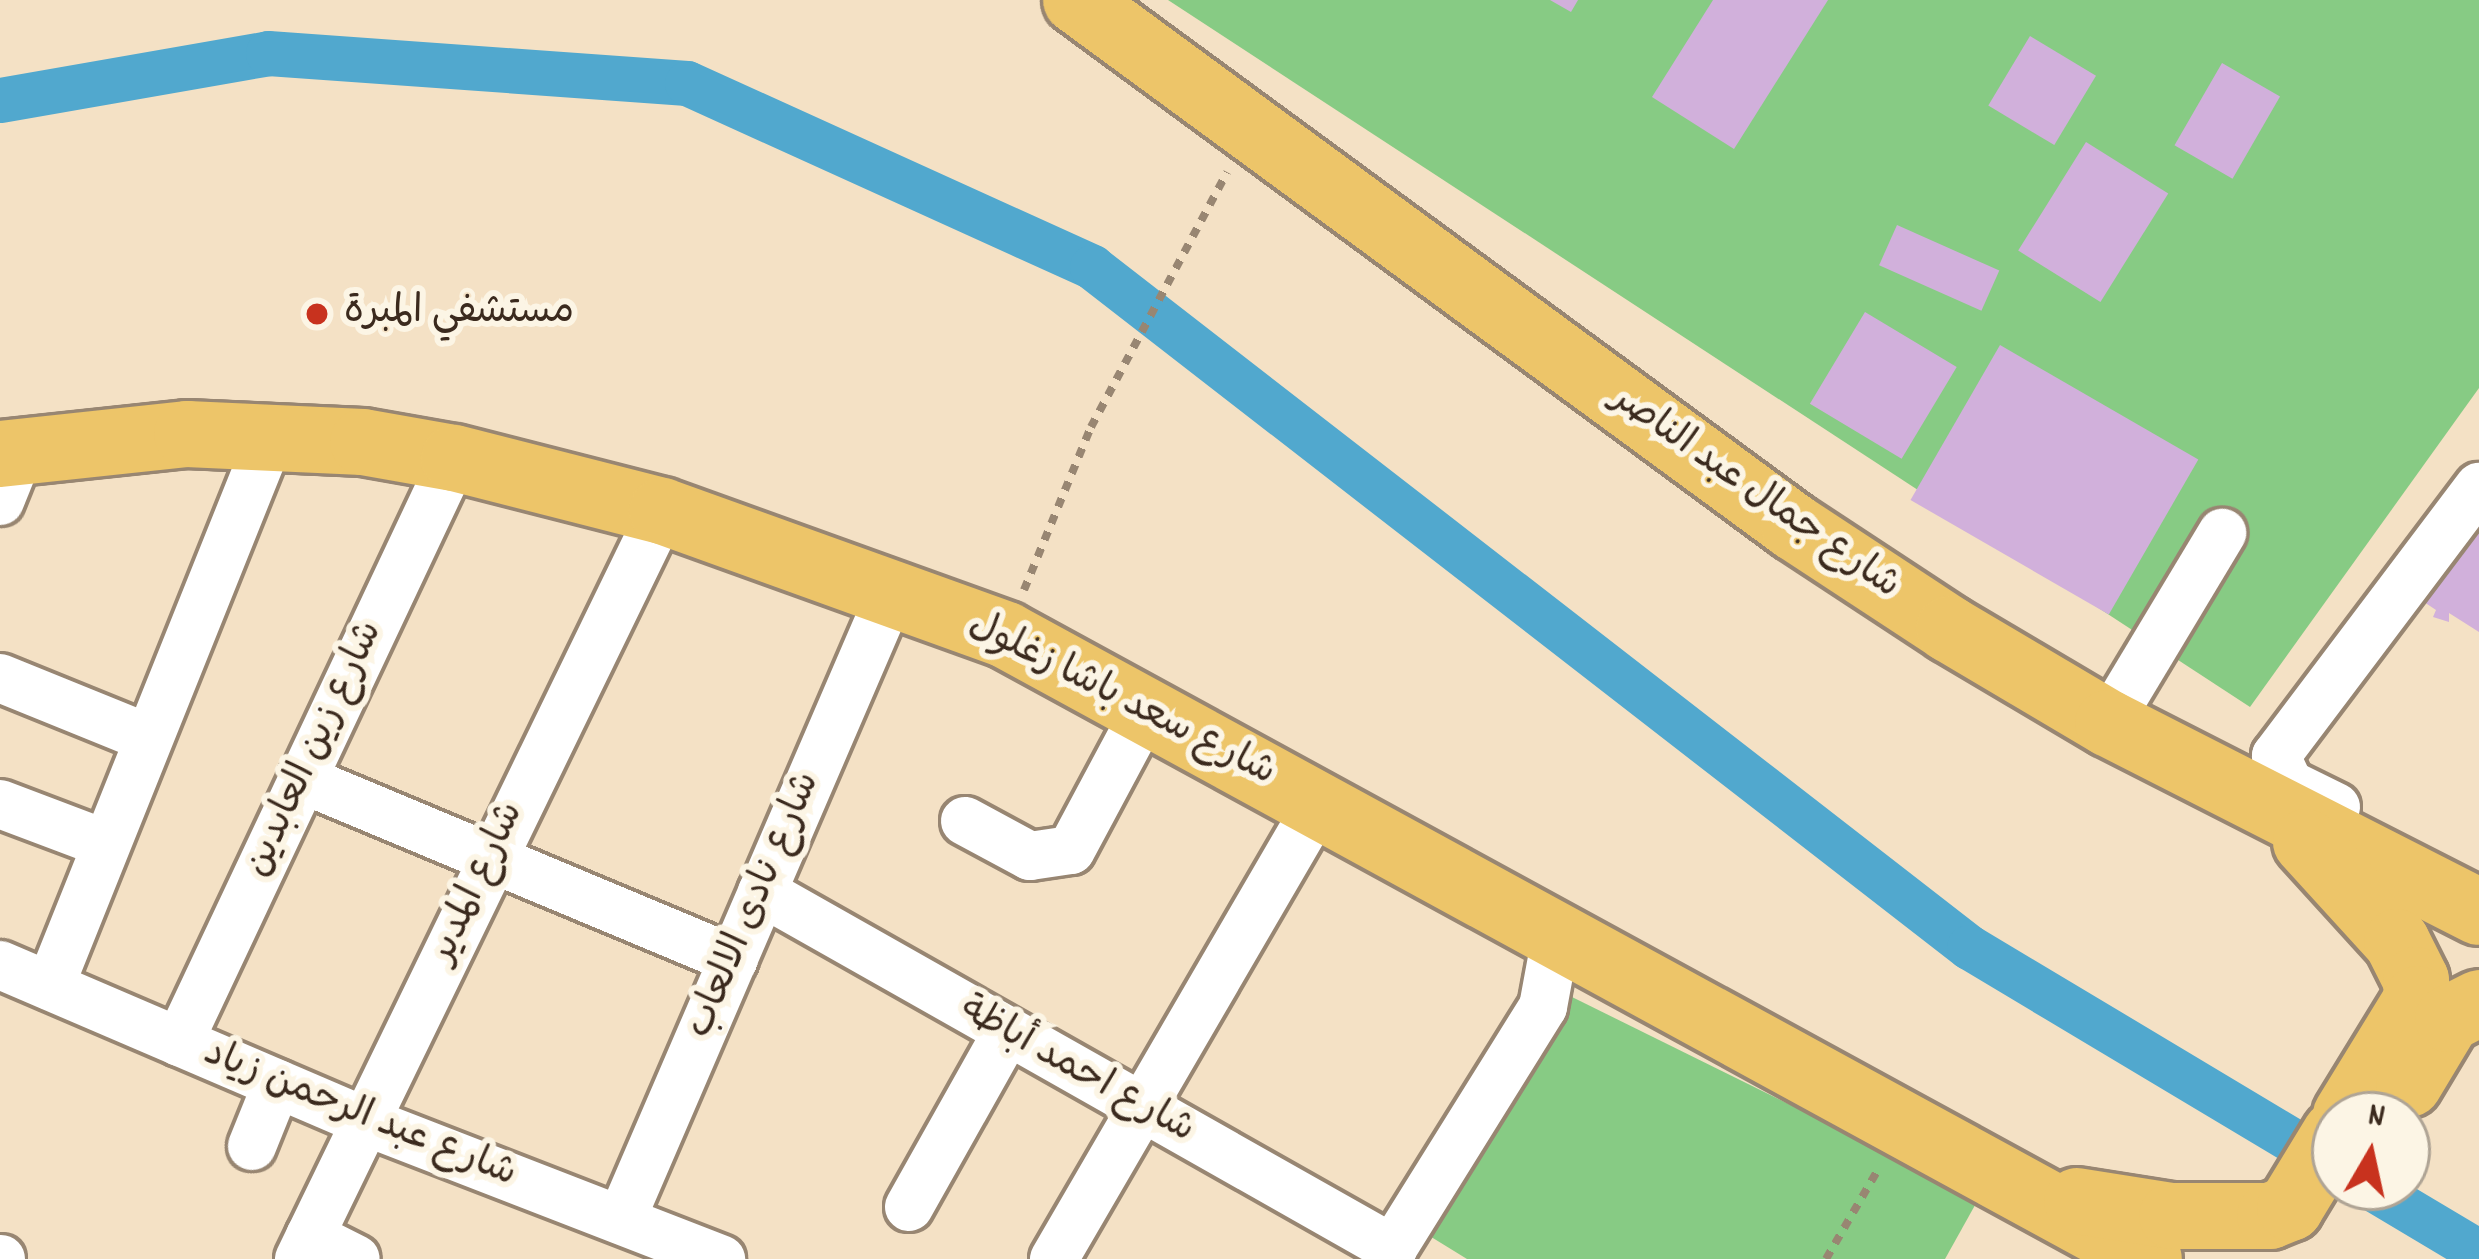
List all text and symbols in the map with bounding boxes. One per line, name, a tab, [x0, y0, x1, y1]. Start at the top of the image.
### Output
place label: مستشفي المبرة	[344, 291, 574, 337]
marker: مستشفي المبرة	[301, 298, 333, 330]
street label: شارع جمال عبد الناصر	[1600, 377, 1908, 611]
street label: شارع سعد باشا زغلول	[960, 603, 1282, 799]
street label: شارع زين العابدين	[236, 615, 396, 885]
street label: شارع نادى الالعاب	[679, 766, 833, 1046]
street label: شارع المدير	[421, 796, 537, 972]
street label: شارع احمد أباظة	[950, 988, 1202, 1156]
street label: شارع عبد الرحمن زياد	[196, 1032, 522, 1200]
north arrow	[2311, 1091, 2431, 1211]
text: N	[2365, 1093, 2388, 1142]

